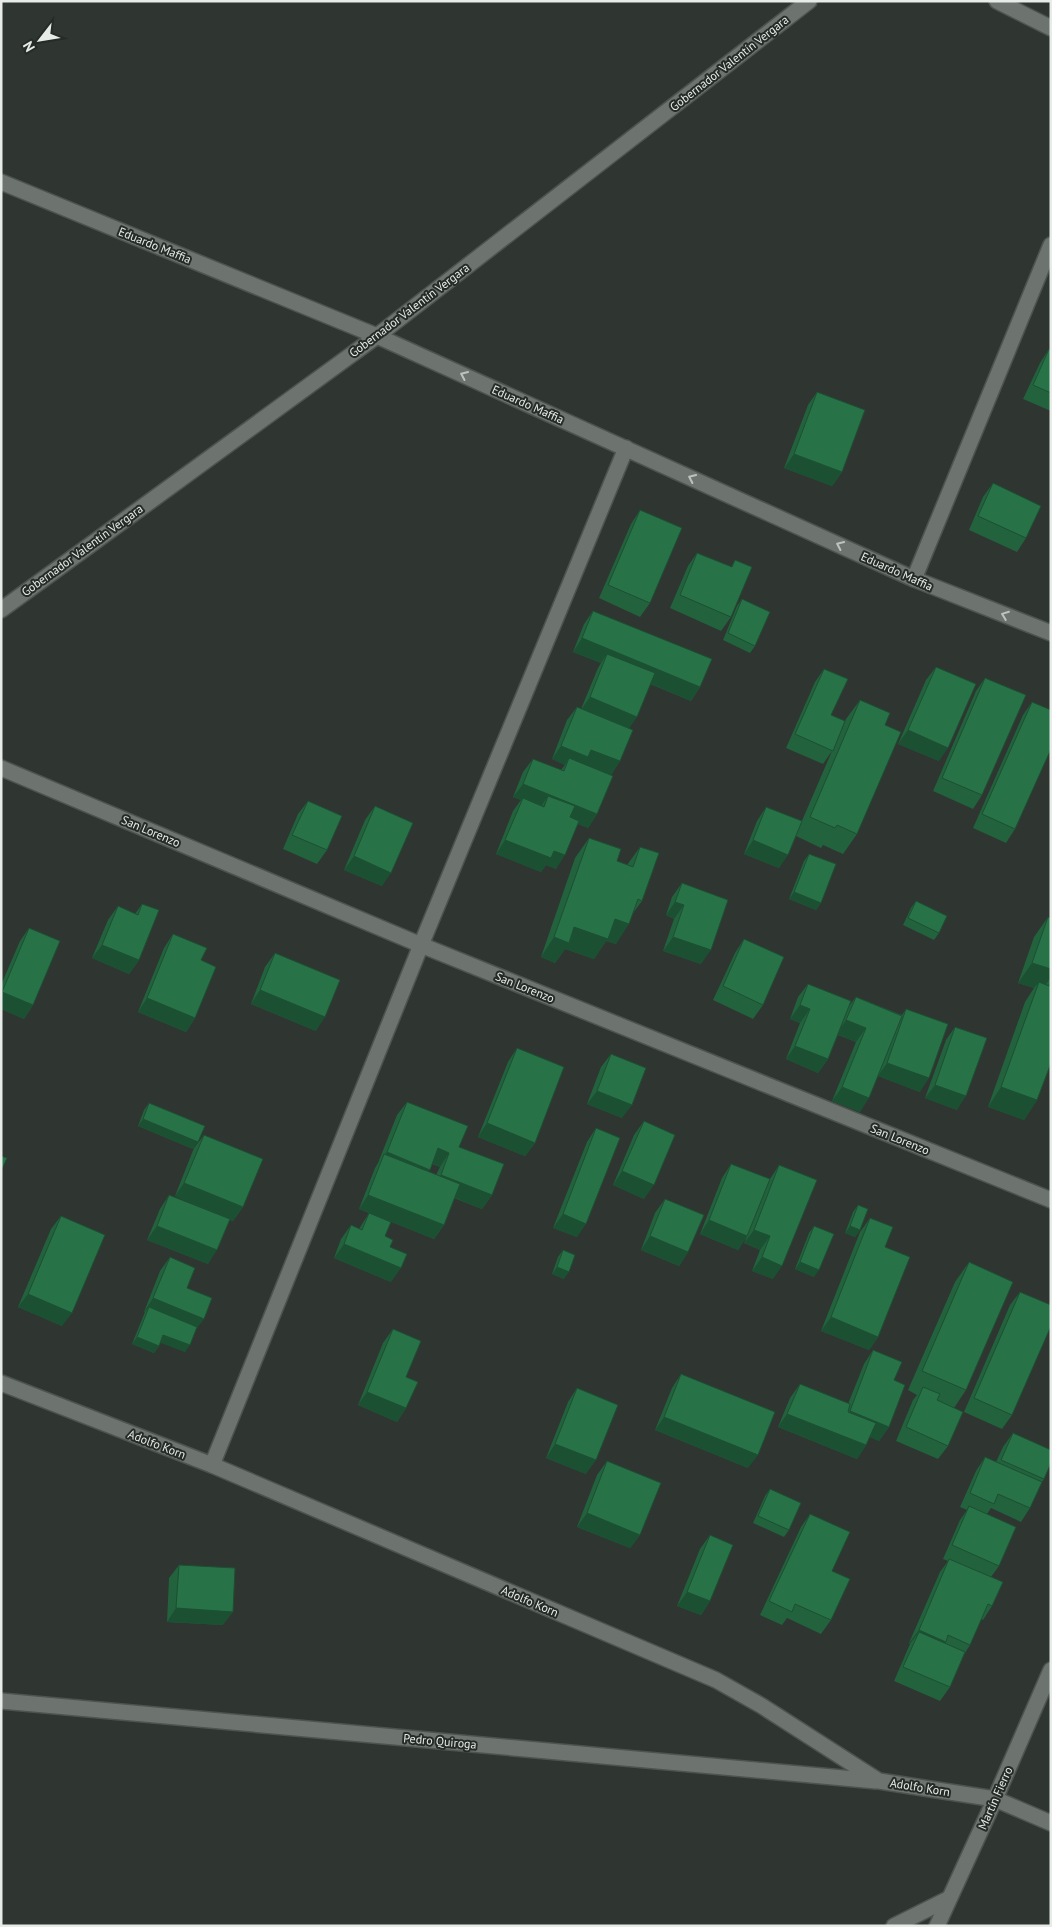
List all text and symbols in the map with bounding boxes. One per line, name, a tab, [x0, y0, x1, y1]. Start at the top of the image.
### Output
street label: Gobernador Valentín Vergara	[667, 12, 791, 114]
north arrow	[15, 15, 65, 65]
text: N	[19, 38, 39, 55]
street label: Eduardo Maffia	[116, 224, 194, 266]
street label: Gobernador Valentín Vergara	[346, 260, 472, 360]
one-way arrow	[460, 371, 469, 381]
street label: Eduardo Maffia	[490, 381, 566, 427]
one-way arrow	[688, 473, 697, 484]
street label: Gobernador Valentín Vergara	[18, 501, 146, 599]
one-way arrow	[836, 541, 845, 552]
street label: Eduardo Maffia	[859, 548, 935, 594]
one-way arrow	[1002, 611, 1010, 621]
street label: San Lorenzo	[119, 812, 183, 850]
street label: San Lorenzo	[493, 968, 557, 1006]
street label: San Lorenzo	[868, 1120, 932, 1158]
street label: Adolfo Korn	[126, 1426, 188, 1462]
street label: Adolfo Korn	[499, 1582, 561, 1620]
street label: Pedro Quiroga	[403, 1730, 477, 1752]
street label: Martín Fierro	[975, 1764, 1015, 1832]
street label: Adolfo Korn	[889, 1775, 951, 1799]

